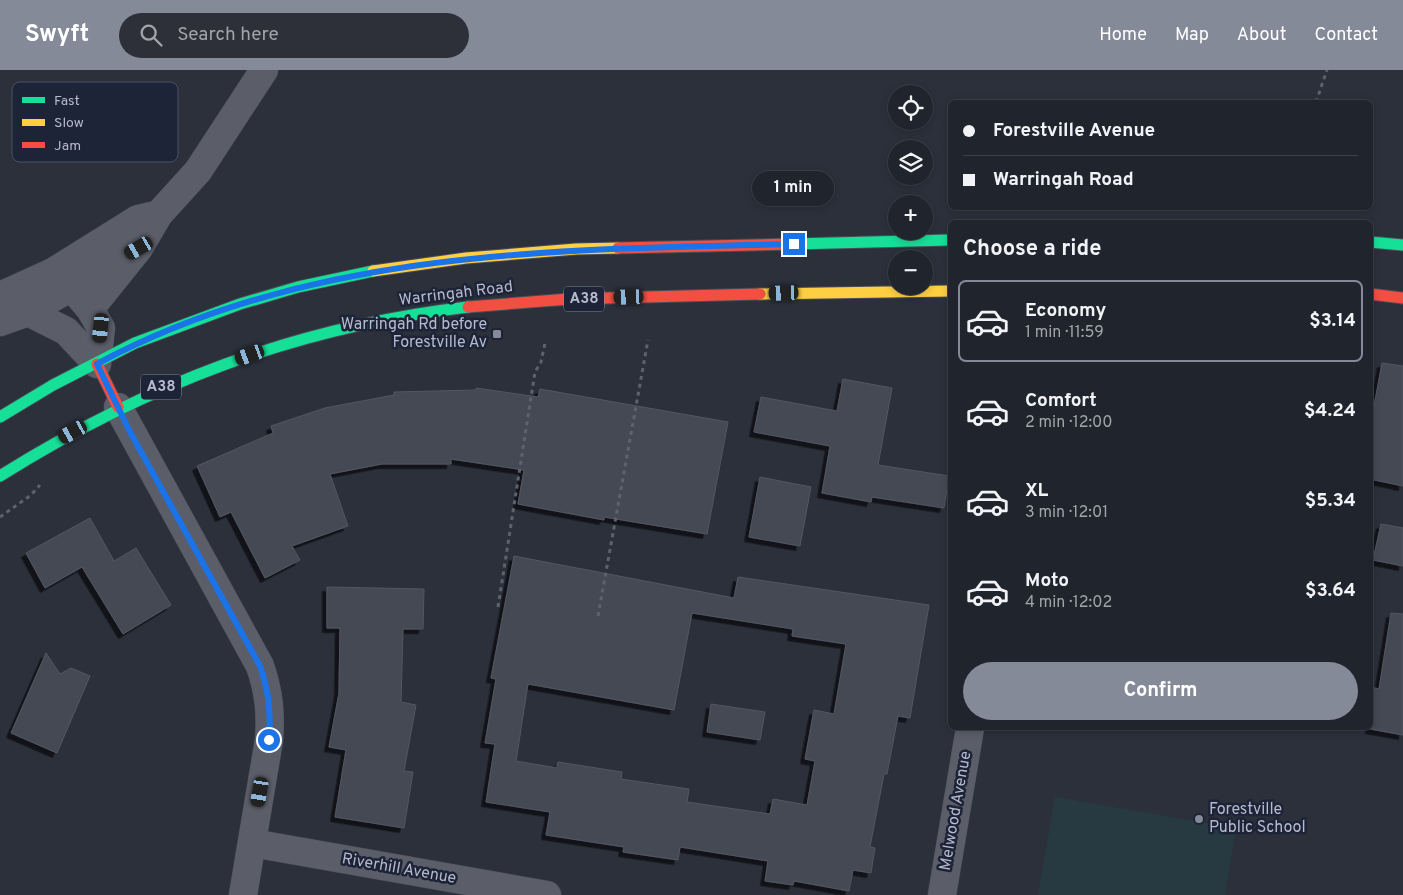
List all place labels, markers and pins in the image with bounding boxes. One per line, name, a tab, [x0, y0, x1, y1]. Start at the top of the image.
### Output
place label: Warringah Rd before Forestville Av	[341, 315, 487, 353]
marker: Warringah Rd before Forestville Av	[491, 328, 503, 340]
place label: Forestville Public School	[1209, 800, 1306, 838]
marker: Forestville Public School	[1193, 813, 1205, 825]

